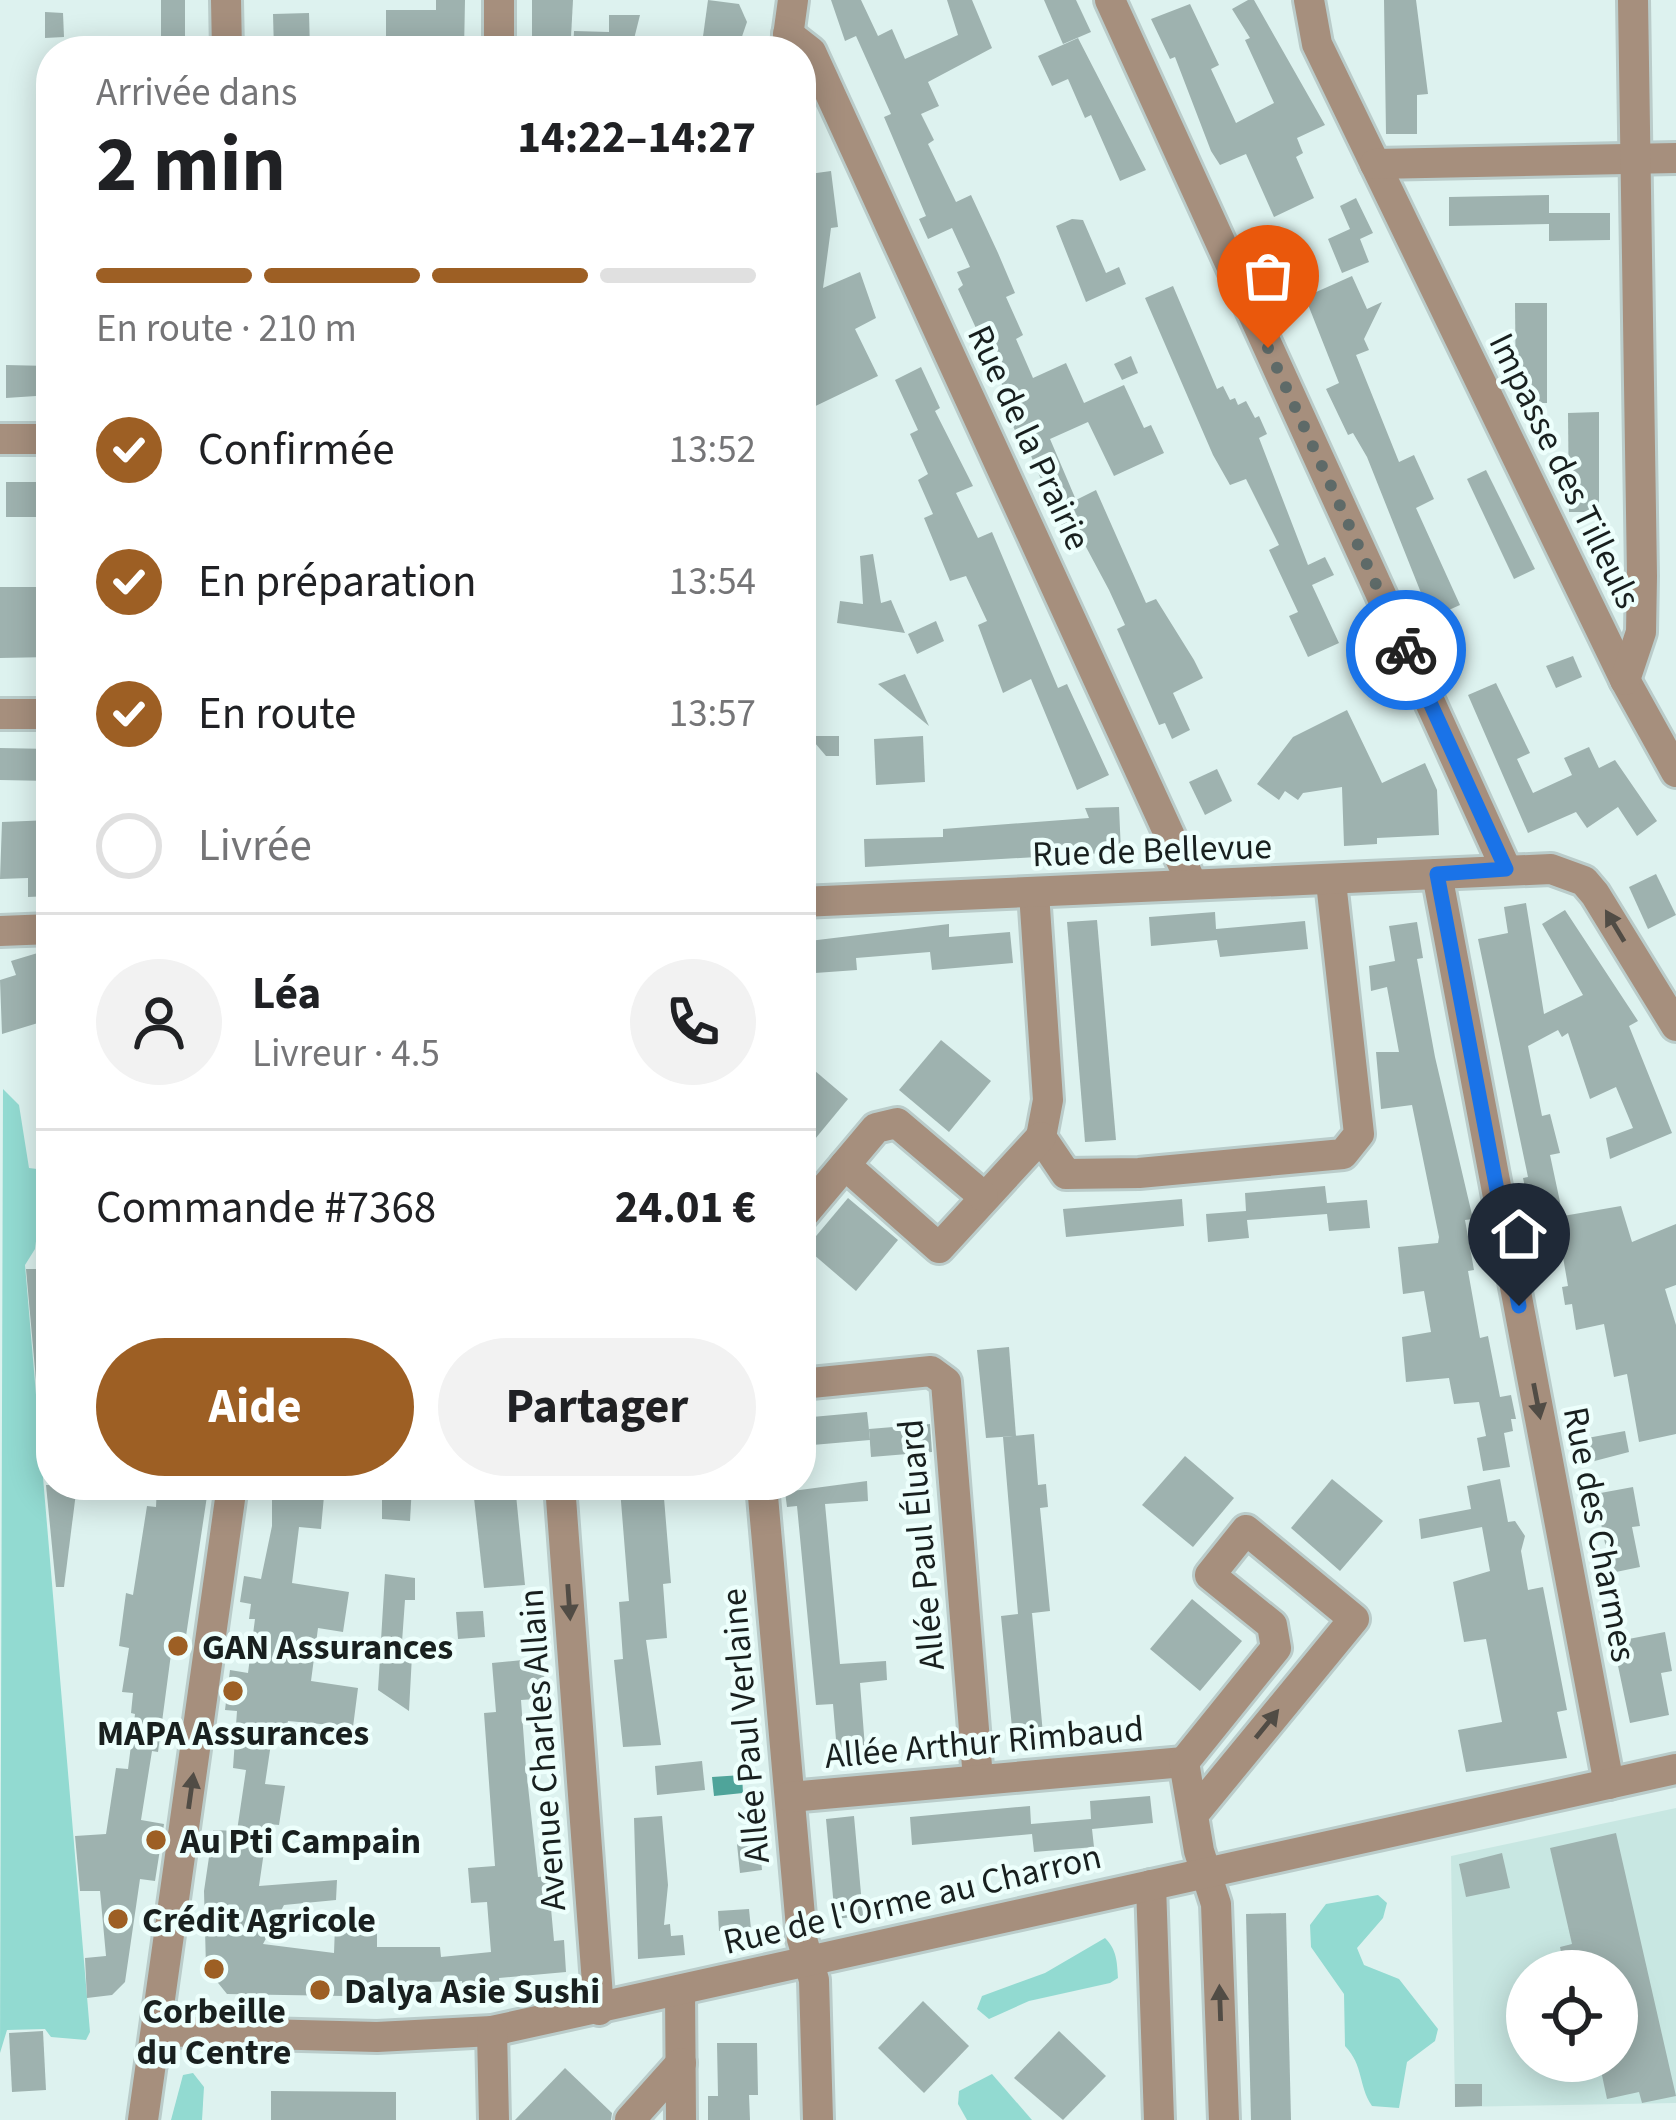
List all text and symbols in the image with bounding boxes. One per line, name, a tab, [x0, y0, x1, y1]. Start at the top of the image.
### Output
text: Arrivée dans	[96, 65, 297, 121]
text: 14:22–14:27	[517, 106, 756, 170]
text: 2 min	[96, 110, 286, 221]
pin	[1217, 225, 1319, 348]
icon: bag	[1235, 243, 1301, 309]
text: En route · 210 m	[96, 301, 357, 357]
street label: Rue de la Prairie	[954, 317, 1103, 558]
street label: Impasse des Tilleuls	[1476, 324, 1653, 617]
icon: check	[96, 417, 162, 483]
text: Confirmée	[198, 418, 394, 482]
text: 13:52	[669, 422, 756, 478]
icon: check	[96, 549, 162, 615]
text: En préparation	[198, 550, 477, 614]
text: 13:54	[669, 554, 756, 610]
courier	[1346, 590, 1466, 710]
icon: bike	[1373, 617, 1439, 683]
icon: check	[96, 681, 162, 747]
text: En route	[198, 682, 356, 746]
text: 13:57	[669, 686, 756, 742]
text: Livrée	[198, 814, 312, 878]
street label: Rue de Bellevue	[1031, 821, 1273, 880]
one-way arrow	[1605, 909, 1626, 943]
button: person	[96, 959, 222, 1085]
button: phone	[630, 959, 756, 1085]
text: Léa	[252, 962, 321, 1026]
text: Livreur · 4.5	[252, 1026, 440, 1082]
text: Commande #7368	[96, 1176, 436, 1240]
text: 24.01 €	[615, 1176, 756, 1240]
pin	[1468, 1183, 1570, 1306]
icon: home	[1486, 1201, 1552, 1267]
button: Aide	[96, 1338, 414, 1476]
button: Partager	[438, 1338, 756, 1476]
one-way arrow	[1528, 1383, 1547, 1421]
street label: Rue des Charmes	[1550, 1402, 1649, 1666]
street label: Allée Paul Éluard	[885, 1417, 958, 1672]
one-way arrow	[559, 1584, 578, 1621]
street label: Allée Paul Verlaine	[708, 1586, 783, 1865]
street label: Avenue Charles Allain	[506, 1587, 579, 1913]
place label: GAN Assurances	[202, 1622, 453, 1673]
marker: GAN Assurances	[165, 1633, 191, 1659]
marker: MAPA Assurances	[220, 1678, 246, 1704]
street label: Allée Arthur Rimbaud	[822, 1703, 1146, 1782]
place label: MAPA Assurances	[97, 1708, 369, 1759]
one-way arrow	[1254, 1709, 1279, 1740]
one-way arrow	[182, 1772, 201, 1809]
place label: Au Pti Campain	[179, 1816, 421, 1867]
marker: Au Pti Campain	[143, 1827, 169, 1853]
street label: Rue de l'Orme au Charron	[718, 1831, 1106, 1968]
place label: Crédit Agricole	[142, 1895, 376, 1946]
marker: Crédit Agricole	[105, 1906, 131, 1932]
map controls	[1506, 1950, 1638, 2082]
button: locate	[1506, 1950, 1638, 2082]
marker: Corbeille du Centre	[201, 1956, 227, 1982]
place label: Dalya Asie Sushi	[344, 1966, 600, 2017]
marker: Dalya Asie Sushi	[307, 1977, 333, 2003]
one-way arrow	[1210, 1983, 1229, 2021]
place label: Corbeille du Centre	[137, 1986, 291, 2078]

